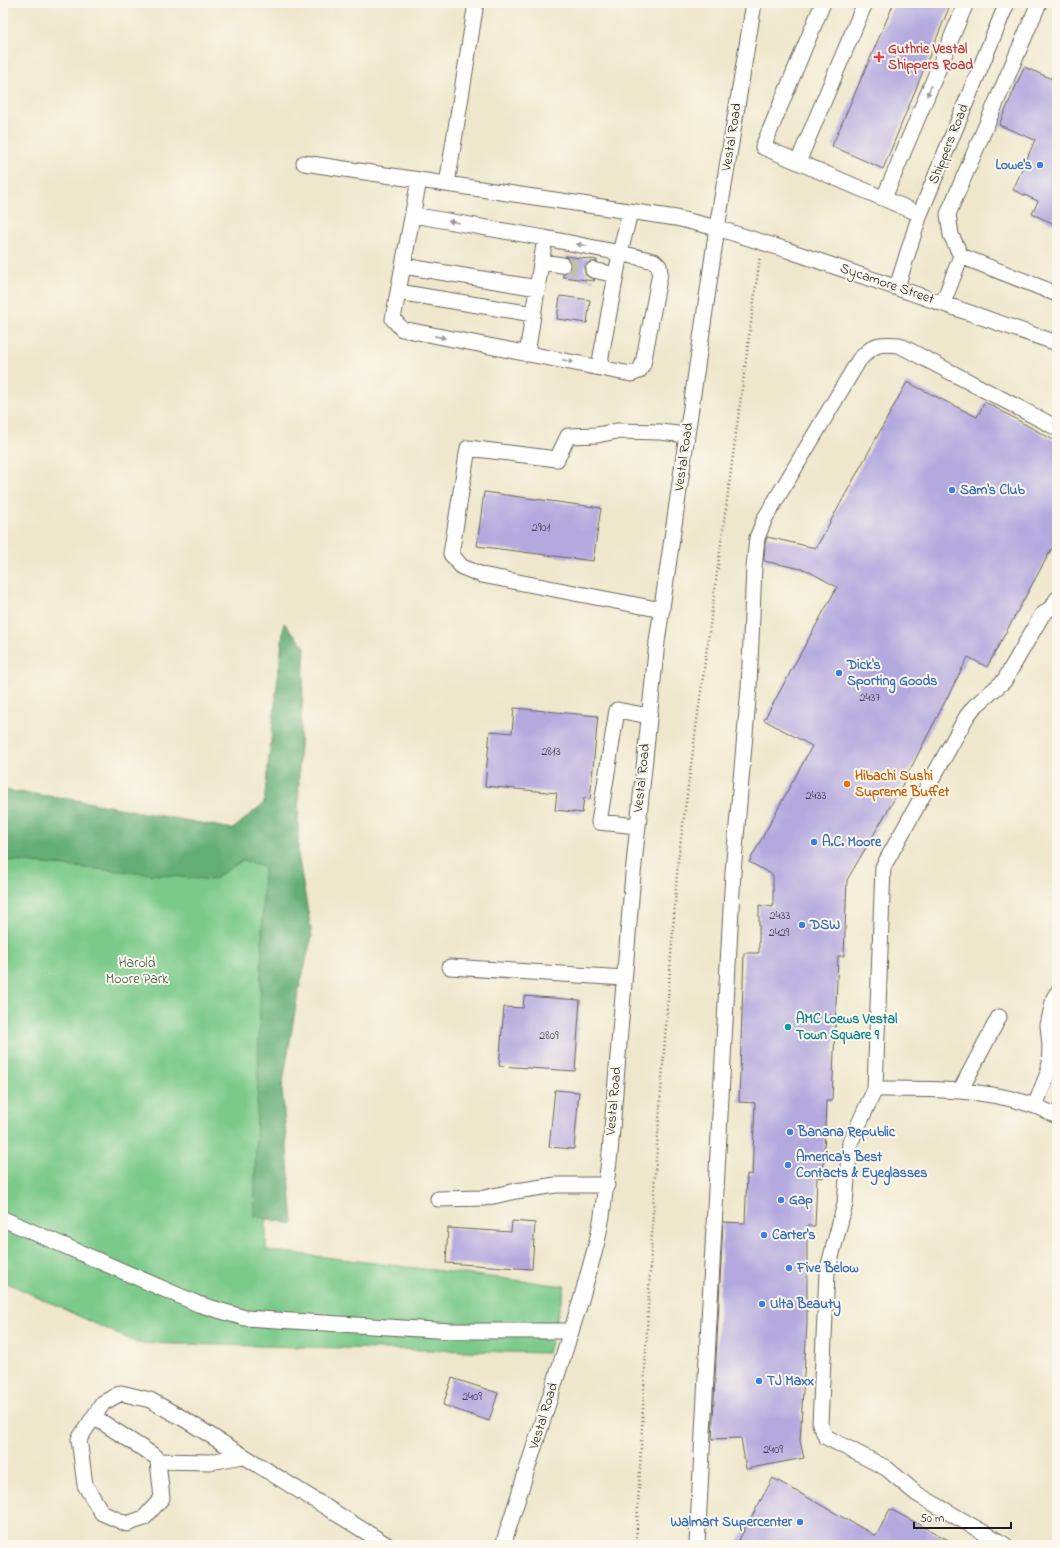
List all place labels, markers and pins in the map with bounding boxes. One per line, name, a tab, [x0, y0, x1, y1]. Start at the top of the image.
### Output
place label: Guthrie Vestal Shippers Road	[888, 39, 973, 76]
marker: Guthrie Vestal Shippers Road	[873, 51, 885, 63]
place label: Lowe's	[996, 155, 1032, 176]
marker: Lowe's	[1035, 160, 1045, 170]
place label: Sam's Club	[960, 480, 1025, 501]
marker: Sam's Club	[947, 485, 957, 495]
place label: Dick's Sporting Goods	[846, 655, 937, 694]
marker: Dick's Sporting Goods	[834, 668, 844, 678]
place label: Hibachi Sushi Supreme Buffet	[855, 766, 950, 803]
marker: Hibachi Sushi Supreme Buffet	[842, 779, 852, 789]
place label: A.C. Moore	[822, 832, 882, 853]
marker: A.C. Moore	[809, 837, 819, 847]
place label: DSW	[809, 915, 840, 936]
marker: DSW	[797, 920, 807, 930]
place label: AMC Loews Vestal Town Square 9	[796, 1009, 898, 1046]
marker: AMC Loews Vestal Town Square 9	[783, 1022, 793, 1032]
place label: Banana Republic	[797, 1122, 896, 1143]
marker: Banana Republic	[785, 1127, 795, 1137]
place label: America's Best Contacts & Eyeglasses	[796, 1147, 927, 1186]
marker: America's Best Contacts & Eyeglasses	[783, 1160, 793, 1170]
place label: Gap	[789, 1190, 813, 1211]
marker: Gap	[776, 1195, 786, 1205]
place label: Carter's	[772, 1225, 815, 1246]
marker: Carter's	[759, 1230, 769, 1240]
place label: Five Below	[796, 1258, 859, 1279]
marker: Five Below	[784, 1263, 794, 1273]
place label: Ulta Beauty	[770, 1294, 841, 1317]
marker: Ulta Beauty	[757, 1299, 767, 1309]
place label: TJ Maxx	[767, 1371, 815, 1392]
marker: TJ Maxx	[754, 1376, 764, 1386]
place label: Walmart Supercenter	[670, 1512, 793, 1533]
marker: Walmart Supercenter	[795, 1517, 805, 1527]

